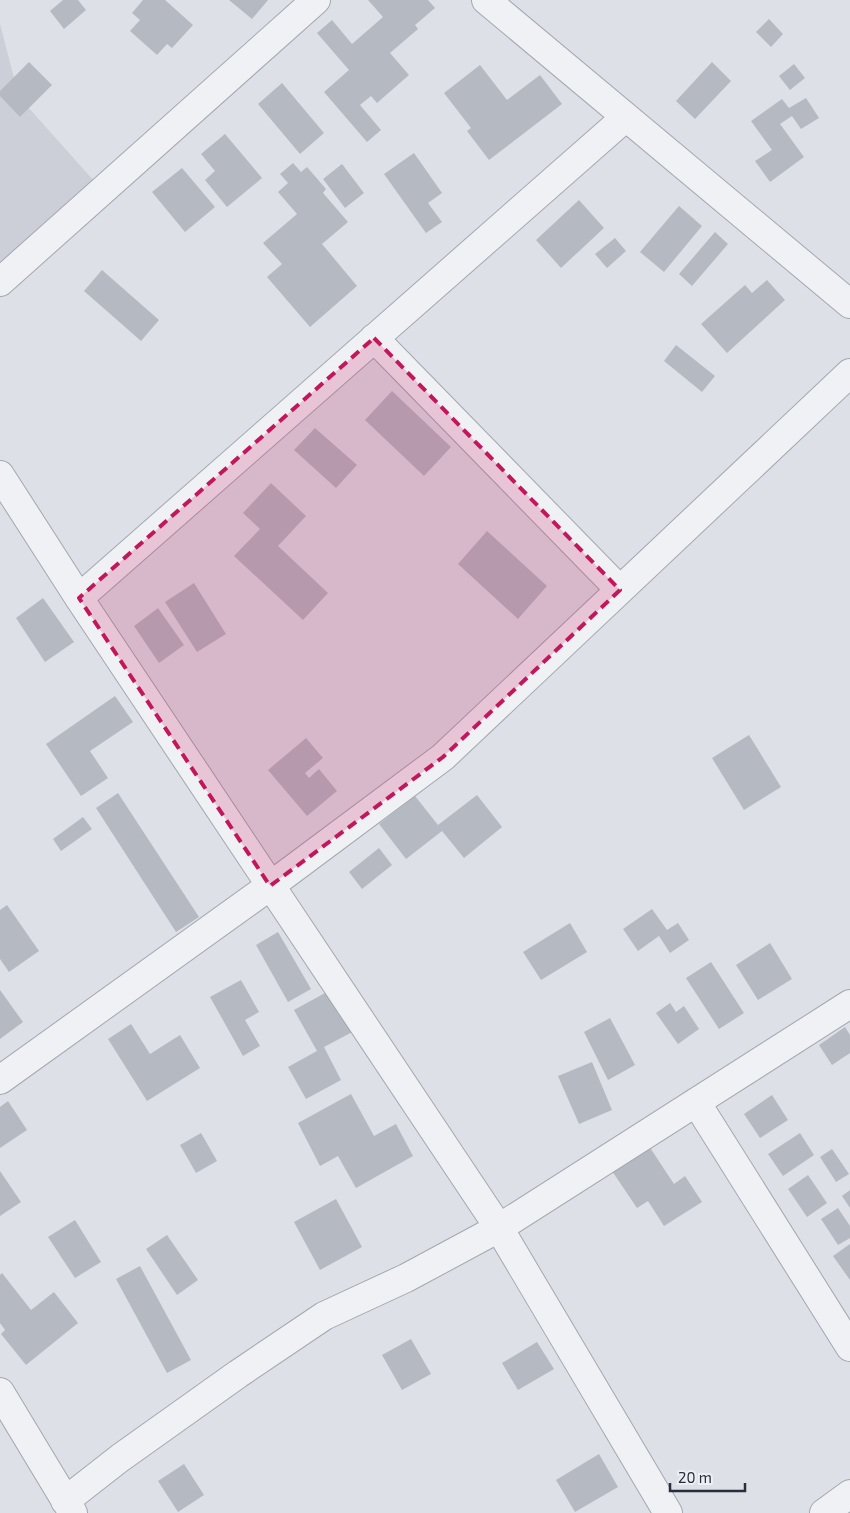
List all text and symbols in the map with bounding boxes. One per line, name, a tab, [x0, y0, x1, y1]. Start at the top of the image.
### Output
scale bar	[670, 1460, 745, 1492]
text: 20 m	[678, 1468, 712, 1486]

